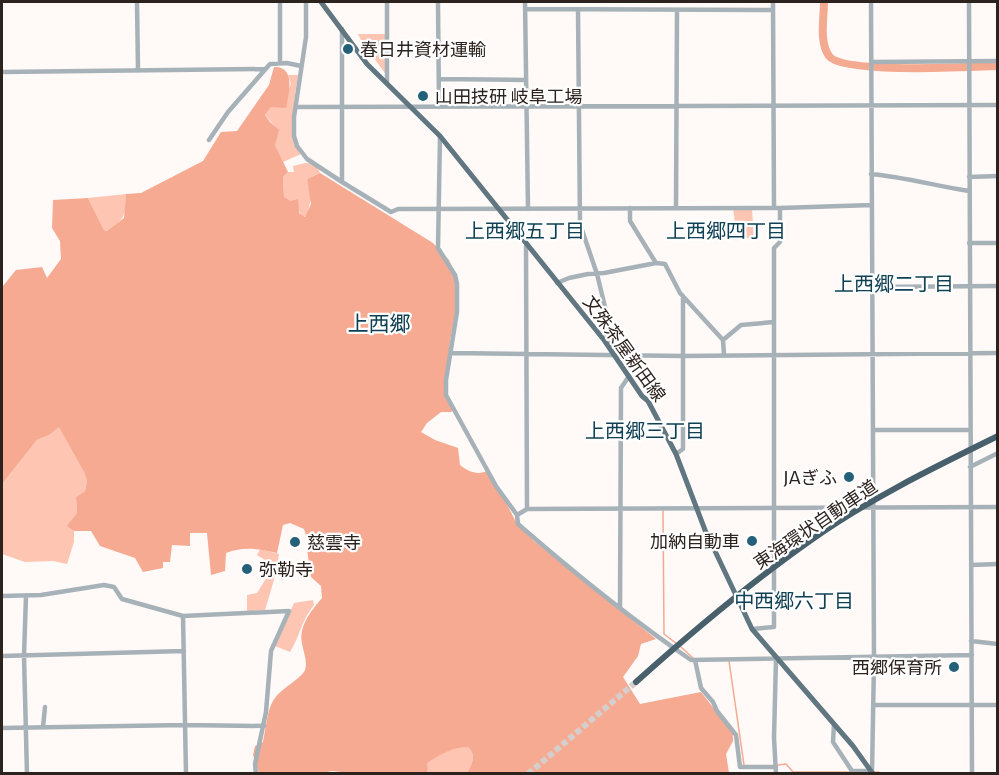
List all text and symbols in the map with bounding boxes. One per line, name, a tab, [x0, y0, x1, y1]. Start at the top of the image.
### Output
place label: 春日井資材運輸	[360, 38, 486, 60]
marker: 春日井資材運輸	[341, 42, 355, 56]
place label: 山田技研 岐阜工場	[435, 85, 582, 107]
marker: 山田技研 岐阜工場	[416, 89, 430, 103]
district label: 上西郷五丁目	[465, 218, 585, 242]
district label: 上西郷四丁目	[666, 218, 786, 242]
district label: 上西郷二丁目	[834, 271, 954, 295]
street label: 文殊茶屋新田線	[579, 291, 671, 405]
district label: 上西郷	[348, 310, 411, 335]
district label: 上西郷三丁目	[585, 418, 705, 442]
place label: JAぎふ	[783, 466, 837, 488]
marker: JAぎふ	[842, 470, 856, 484]
street label: 東海環状自動車道	[749, 475, 881, 573]
place label: 加納自動車	[650, 530, 740, 552]
place label: 慈雲寺	[307, 531, 361, 553]
marker: 加納自動車	[745, 534, 759, 548]
marker: 慈雲寺	[288, 535, 302, 549]
place label: 弥勒寺	[259, 558, 313, 580]
marker: 弥勒寺	[240, 562, 254, 576]
district label: 中西郷六丁目	[734, 588, 854, 612]
place label: 西郷保育所	[852, 656, 942, 678]
marker: 西郷保育所	[947, 660, 961, 674]

